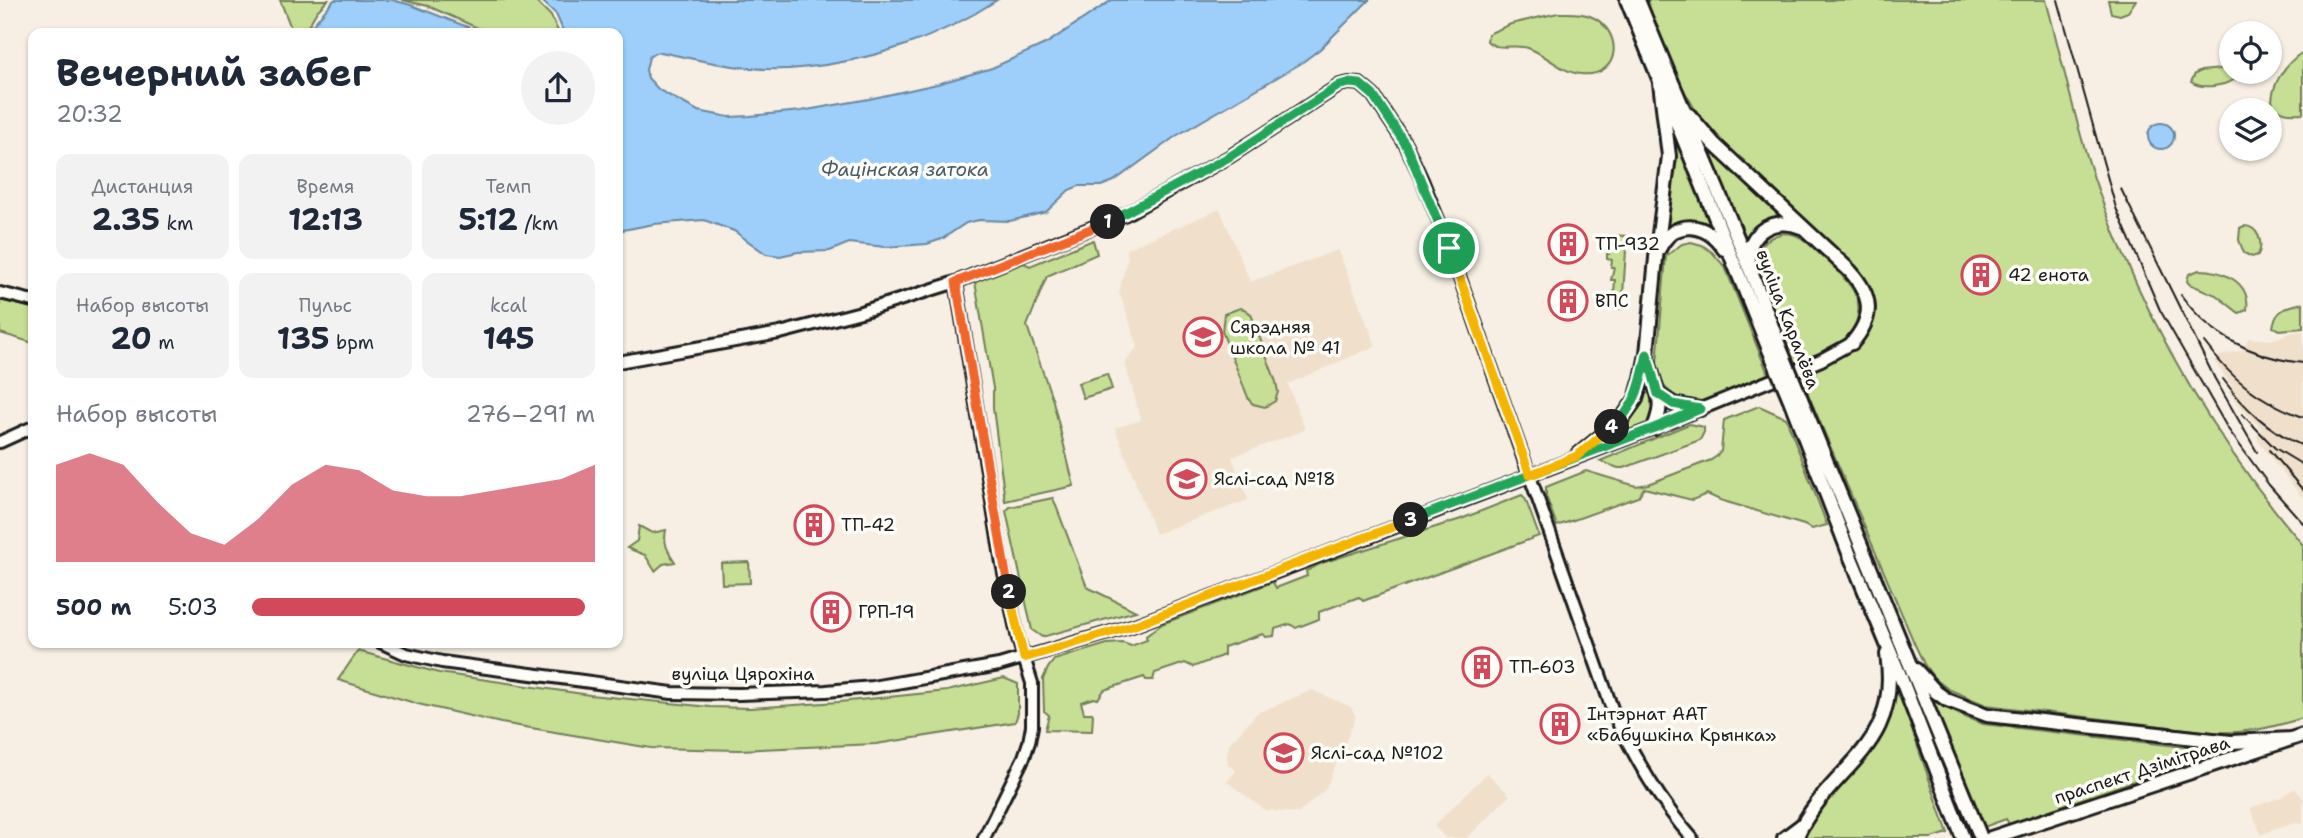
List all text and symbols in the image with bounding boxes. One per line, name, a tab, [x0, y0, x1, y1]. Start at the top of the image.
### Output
map controls	[2219, 21, 2282, 161]
button: locate	[2219, 21, 2282, 84]
text: Вечерний забег	[56, 47, 371, 98]
button: share	[521, 51, 595, 125]
button: layers	[2219, 98, 2282, 161]
text: 20:32	[56, 99, 123, 129]
water label: Фацінская затока	[821, 157, 989, 182]
text: Дистанция	[92, 174, 193, 199]
text: Время	[297, 174, 354, 199]
text: Темп	[486, 174, 531, 199]
text: 2.35	[92, 199, 160, 240]
text: 12:13	[288, 199, 363, 240]
text: 5:12	[459, 199, 518, 240]
pin: 1	[1090, 204, 1126, 240]
text: 1	[1103, 209, 1112, 234]
text: km	[160, 211, 193, 236]
text: /km	[518, 211, 558, 236]
pin	[1419, 218, 1479, 278]
building icon: ТП-932	[1547, 223, 1589, 265]
icon: arrive	[1430, 229, 1468, 267]
place label: ТП-932	[1595, 232, 1660, 256]
street label: вуліца Каралёва	[1750, 246, 1826, 392]
building icon: 42 енота	[1960, 254, 2002, 296]
place label: 42 енота	[2008, 263, 2089, 287]
building icon: ВПС	[1547, 280, 1589, 322]
place label: ВПС	[1595, 289, 1629, 313]
text: Набор высоты	[76, 293, 209, 318]
text: Пульс	[299, 293, 352, 318]
text: kcal	[490, 293, 527, 318]
place label: Сярэдняя школа № 41	[1230, 315, 1340, 360]
school or university icon: Сярэдняя школа № 41	[1182, 316, 1224, 358]
text: 20	[110, 318, 152, 359]
text: 135	[277, 318, 329, 359]
text: 145	[483, 318, 534, 359]
text: m	[152, 330, 175, 355]
text: bpm	[329, 330, 374, 355]
text: Набор высоты	[56, 399, 217, 429]
text: 276–291 m	[466, 399, 595, 429]
pin: 4	[1594, 410, 1630, 444]
text: 4	[1605, 414, 1618, 439]
school or university icon: Яслі-сад №18	[1166, 458, 1208, 500]
place label: Яслі-сад №18	[1214, 467, 1336, 491]
pin: 3	[1394, 503, 1428, 538]
building icon: ТП-42	[793, 504, 835, 546]
text: 3	[1404, 507, 1417, 532]
place label: ТП-42	[841, 513, 895, 537]
pin: 2	[992, 574, 1026, 610]
text: 2	[1002, 579, 1015, 604]
building icon: ГРП-19	[810, 591, 852, 633]
text: 500 m	[56, 592, 131, 622]
text: 5:03	[168, 592, 218, 622]
place label: ГРП-19	[858, 600, 915, 624]
building icon: ТП-603	[1461, 646, 1503, 688]
place label: ТП-603	[1509, 655, 1576, 679]
street label: вуліца Цярохіна	[672, 662, 814, 686]
place label: Інтэрнат ААТ «Бабушкіна Крынка»	[1587, 702, 1776, 747]
building icon: Інтэрнат ААТ «Бабушкіна Крынка»	[1539, 703, 1581, 745]
street label: праспект Дзімітрава	[2051, 730, 2233, 810]
school or university icon: Яслі-сад №102	[1263, 732, 1305, 774]
place label: Яслі-сад №102	[1311, 741, 1444, 765]

